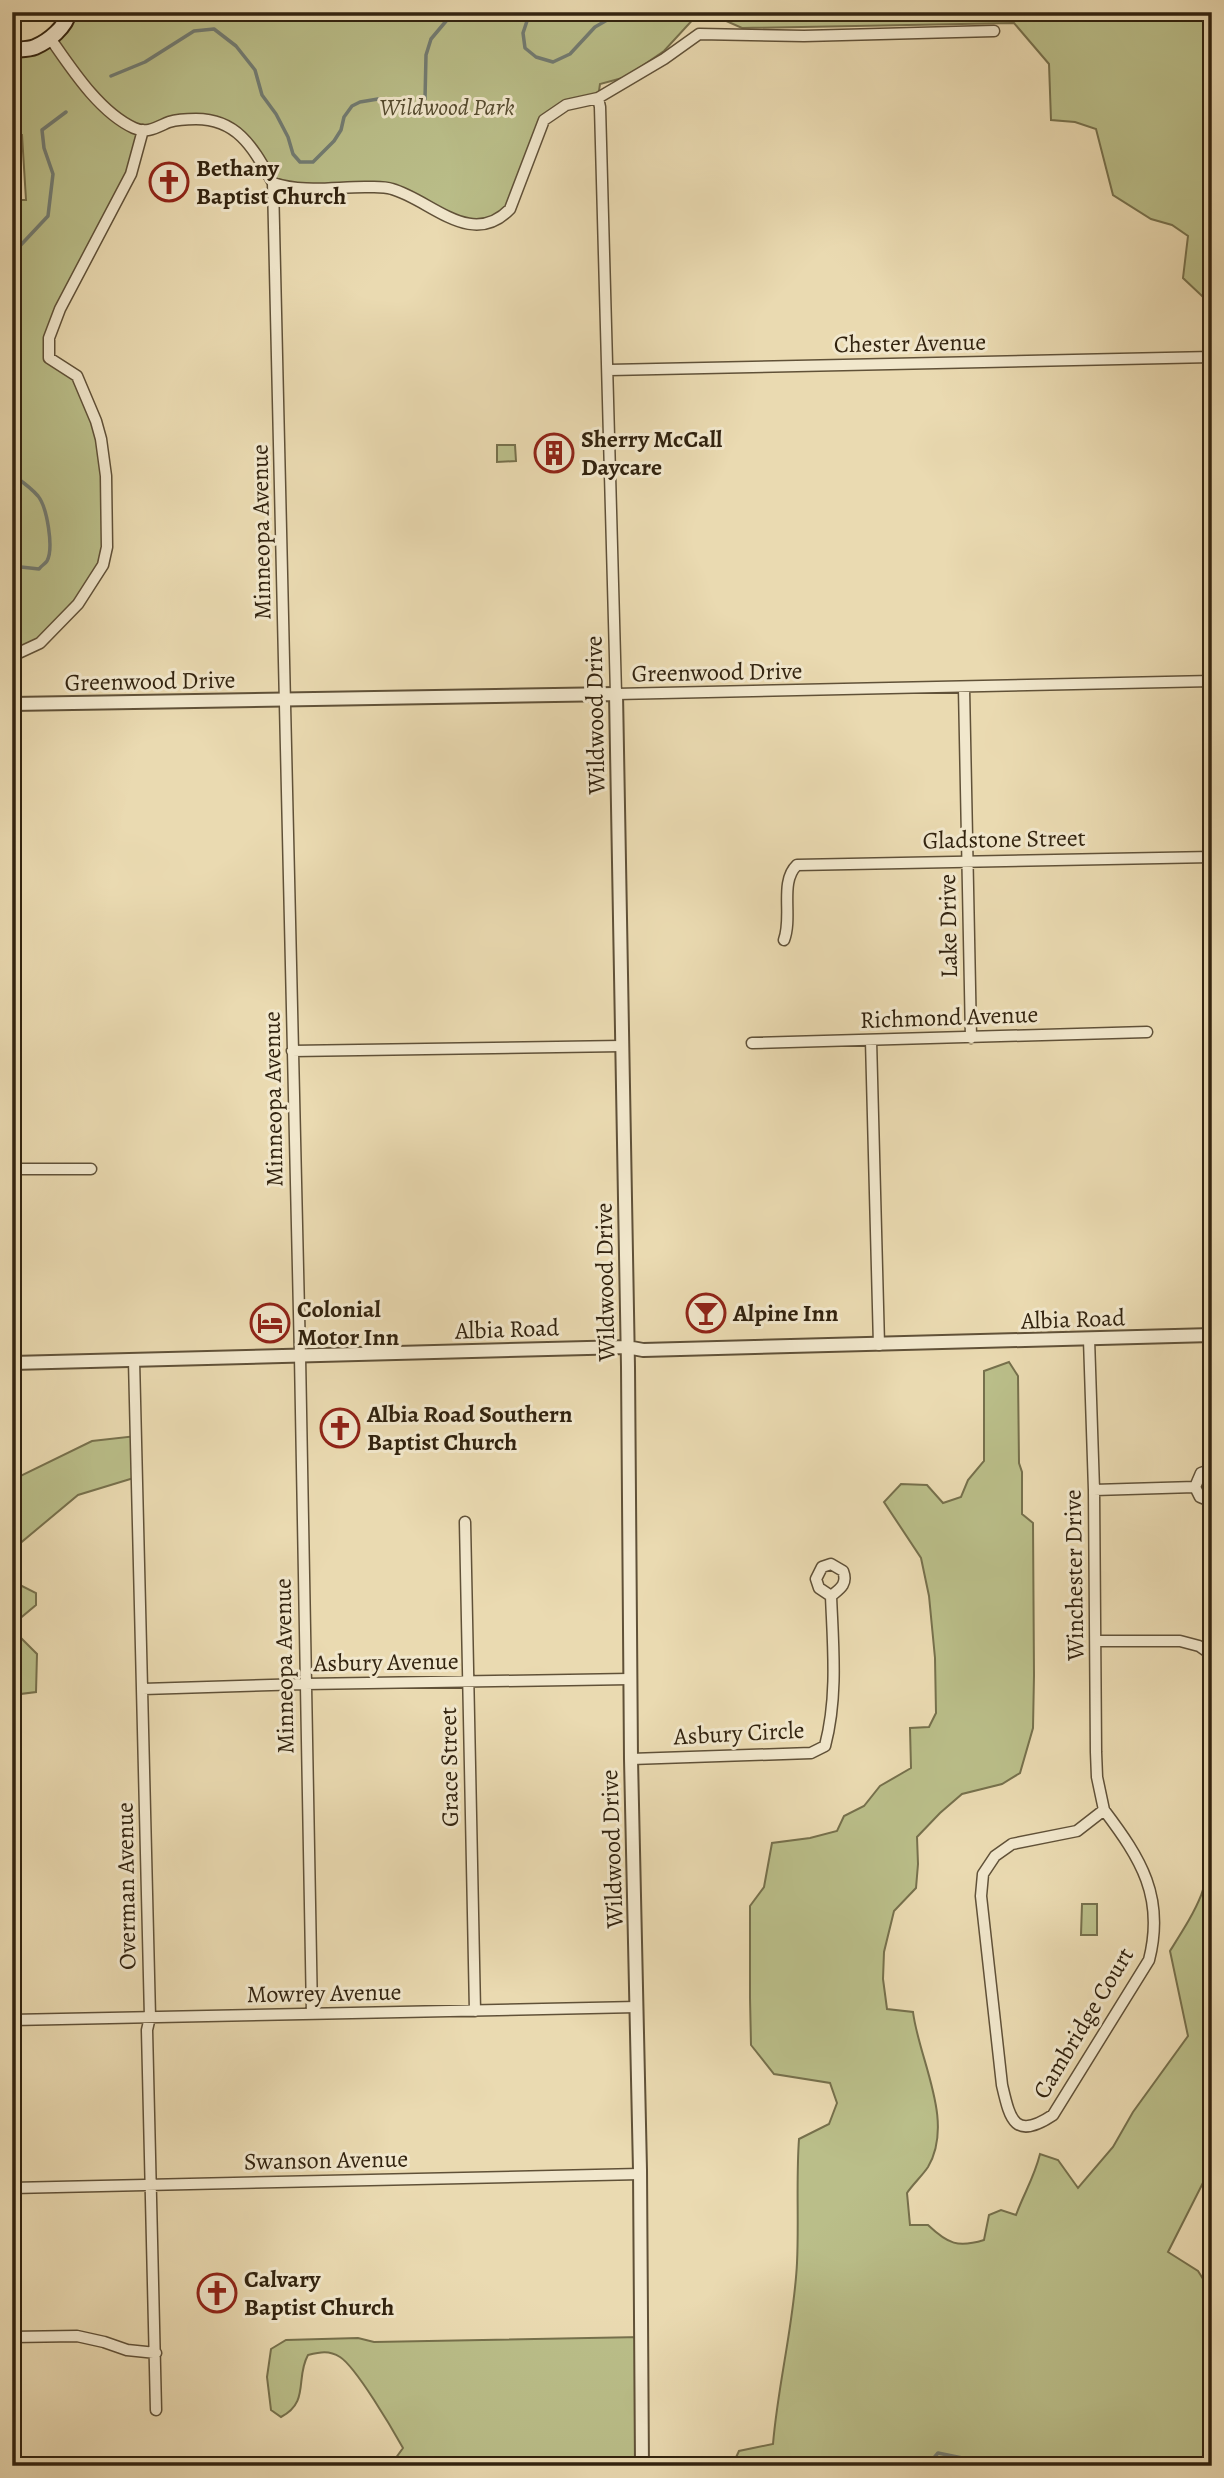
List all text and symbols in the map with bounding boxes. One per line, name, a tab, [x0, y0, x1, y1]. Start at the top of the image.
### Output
park label: Wildwood Park	[379, 91, 515, 123]
place label: Bethany Baptist Church	[196, 152, 346, 212]
church icon: Bethany Baptist Church	[148, 161, 190, 203]
street label: Chester Avenue	[834, 326, 986, 360]
place label: Sherry McCall Daycare	[581, 423, 723, 483]
building icon: Sherry McCall Daycare	[533, 432, 575, 474]
street label: Minneopa Avenue	[243, 444, 279, 620]
street label: Wildwood Drive	[578, 635, 612, 796]
street label: Greenwood Drive	[631, 655, 803, 689]
street label: Greenwood Drive	[64, 664, 236, 698]
street label: Gladstone Street	[922, 822, 1086, 856]
street label: Lake Drive	[931, 874, 965, 978]
street label: Richmond Avenue	[859, 998, 1039, 1036]
street label: Minneopa Avenue	[255, 1011, 291, 1187]
street label: Wildwood Drive	[588, 1202, 622, 1363]
bar icon: Alpine Inn	[685, 1292, 727, 1334]
place label: Colonial Motor Inn	[297, 1293, 400, 1353]
place label: Alpine Inn	[732, 1297, 839, 1329]
street label: Albia Road	[1019, 1301, 1126, 1337]
hotel icon: Colonial Motor Inn	[249, 1302, 291, 1344]
street label: Albia Road	[453, 1311, 560, 1347]
place label: Albia Road Southern Baptist Church	[366, 1398, 573, 1458]
church icon: Albia Road Southern Baptist Church	[319, 1407, 361, 1449]
street label: Winchester Drive	[1057, 1489, 1092, 1662]
street label: Minneopa Avenue	[266, 1578, 302, 1754]
street label: Asbury Avenue	[312, 1645, 459, 1679]
street label: Grace Street	[432, 1707, 466, 1827]
street label: Asbury Circle	[672, 1714, 805, 1752]
street label: Wildwood Drive	[593, 1769, 631, 1930]
street label: Overman Avenue	[109, 1802, 143, 1970]
street label: Cambridge Court	[1025, 1941, 1141, 2105]
street label: Mowrey Avenue	[246, 1976, 402, 2010]
street label: Swanson Avenue	[244, 2143, 408, 2177]
place label: Calvary Baptist Church	[244, 2263, 394, 2323]
church icon: Calvary Baptist Church	[196, 2272, 238, 2314]

